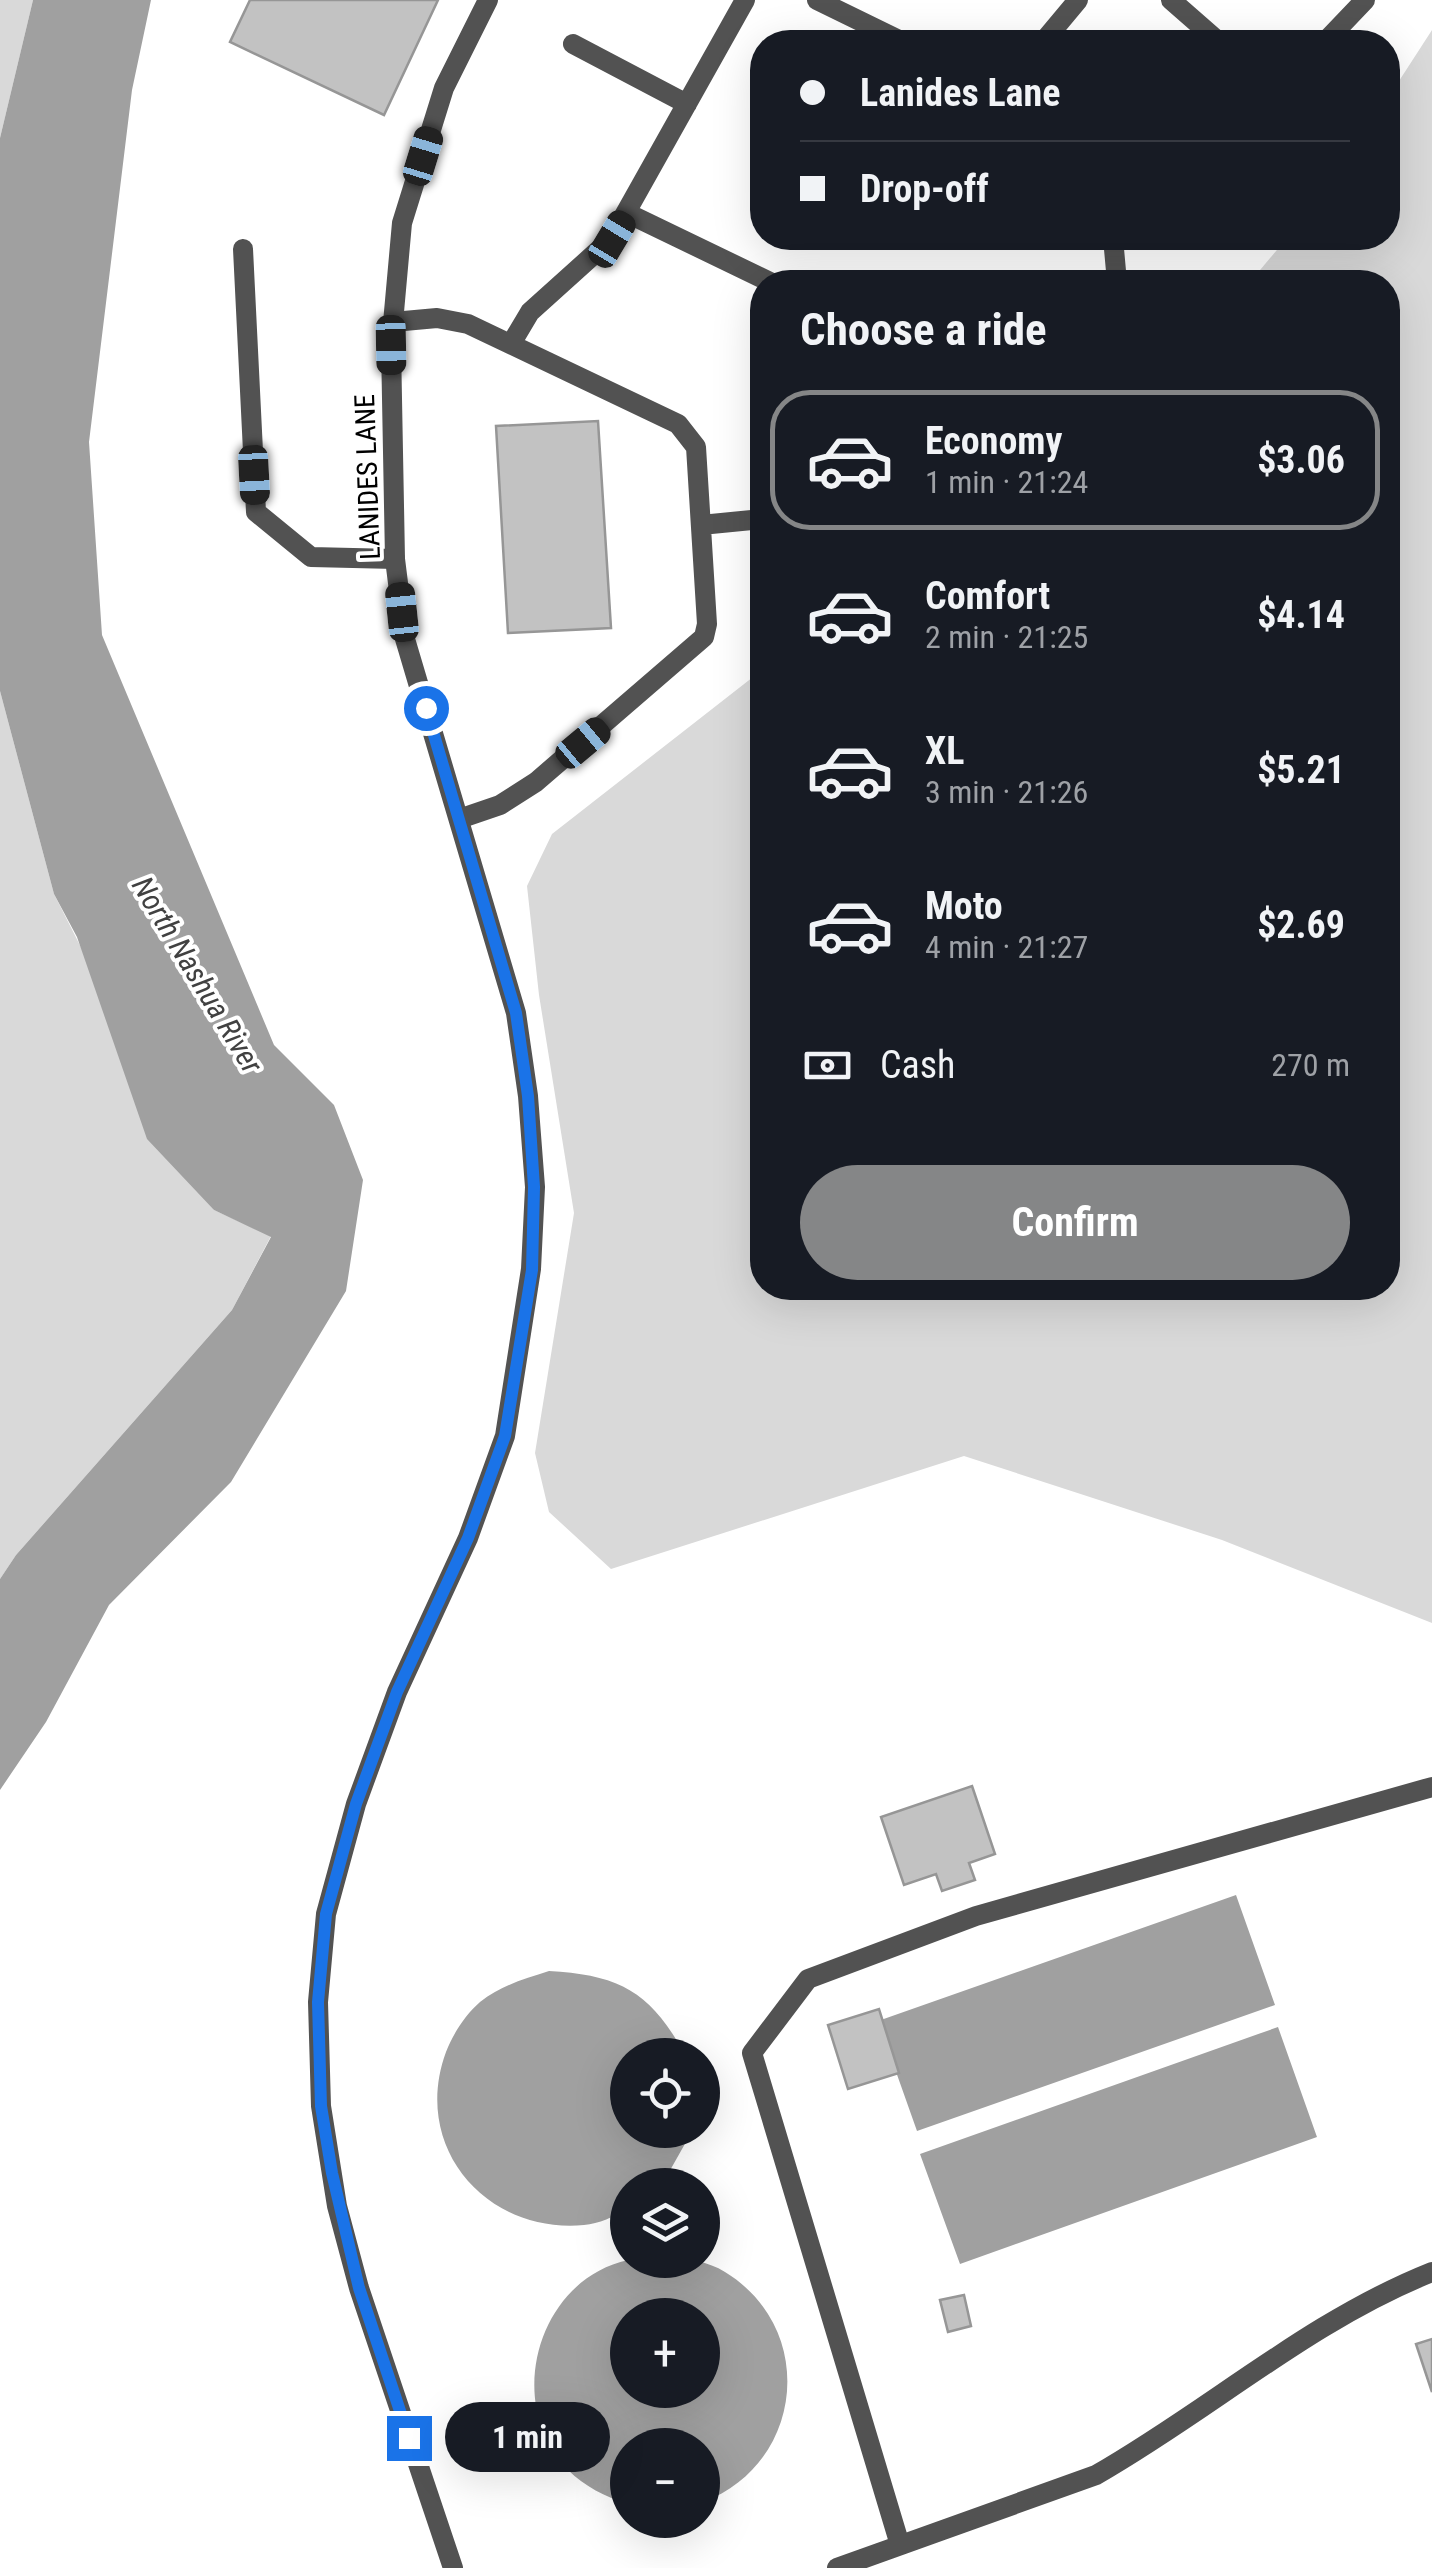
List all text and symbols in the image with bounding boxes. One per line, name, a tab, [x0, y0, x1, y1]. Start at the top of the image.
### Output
text: Lanides Lane	[860, 71, 1060, 115]
car	[400, 123, 446, 189]
text: Drop-off	[860, 167, 989, 211]
car	[584, 206, 640, 272]
text: Choose a ride	[800, 303, 1047, 356]
car	[375, 315, 407, 375]
street label: LANIDES LANE	[348, 393, 387, 560]
icon: car	[805, 415, 895, 505]
text: Economy	[925, 419, 1062, 463]
text: $3.06	[1257, 438, 1345, 482]
car	[237, 444, 271, 506]
text: 1 min · 21:24	[925, 463, 1088, 501]
icon: car	[805, 570, 895, 660]
text: Comfort	[925, 574, 1050, 618]
car	[384, 581, 420, 643]
text: $4.14	[1257, 593, 1345, 637]
text: 2 min · 21:25	[925, 618, 1088, 656]
route start	[404, 686, 449, 731]
car	[550, 712, 616, 774]
icon: car	[805, 725, 895, 815]
text: XL	[925, 729, 964, 773]
text: $5.21	[1257, 748, 1345, 792]
text: 3 min · 21:26	[925, 773, 1088, 811]
water label: North Nashua River	[125, 870, 270, 1080]
icon: car	[805, 880, 895, 970]
text: Moto	[925, 884, 1003, 928]
text: $2.69	[1257, 903, 1345, 947]
text: 4 min · 21:27	[925, 928, 1088, 966]
icon: cash	[800, 1038, 855, 1093]
text: Cash	[880, 1043, 955, 1087]
text: 270 m	[1271, 1046, 1350, 1084]
button: Confirm	[800, 1165, 1350, 1280]
map controls	[610, 2038, 720, 2538]
button: locate	[610, 2038, 720, 2148]
button: layers	[610, 2168, 720, 2278]
button: +	[610, 2298, 720, 2408]
callout: 1 min	[444, 2403, 609, 2473]
route end	[387, 2416, 432, 2461]
text: 1 min	[492, 2418, 563, 2456]
button: −	[610, 2428, 720, 2538]

